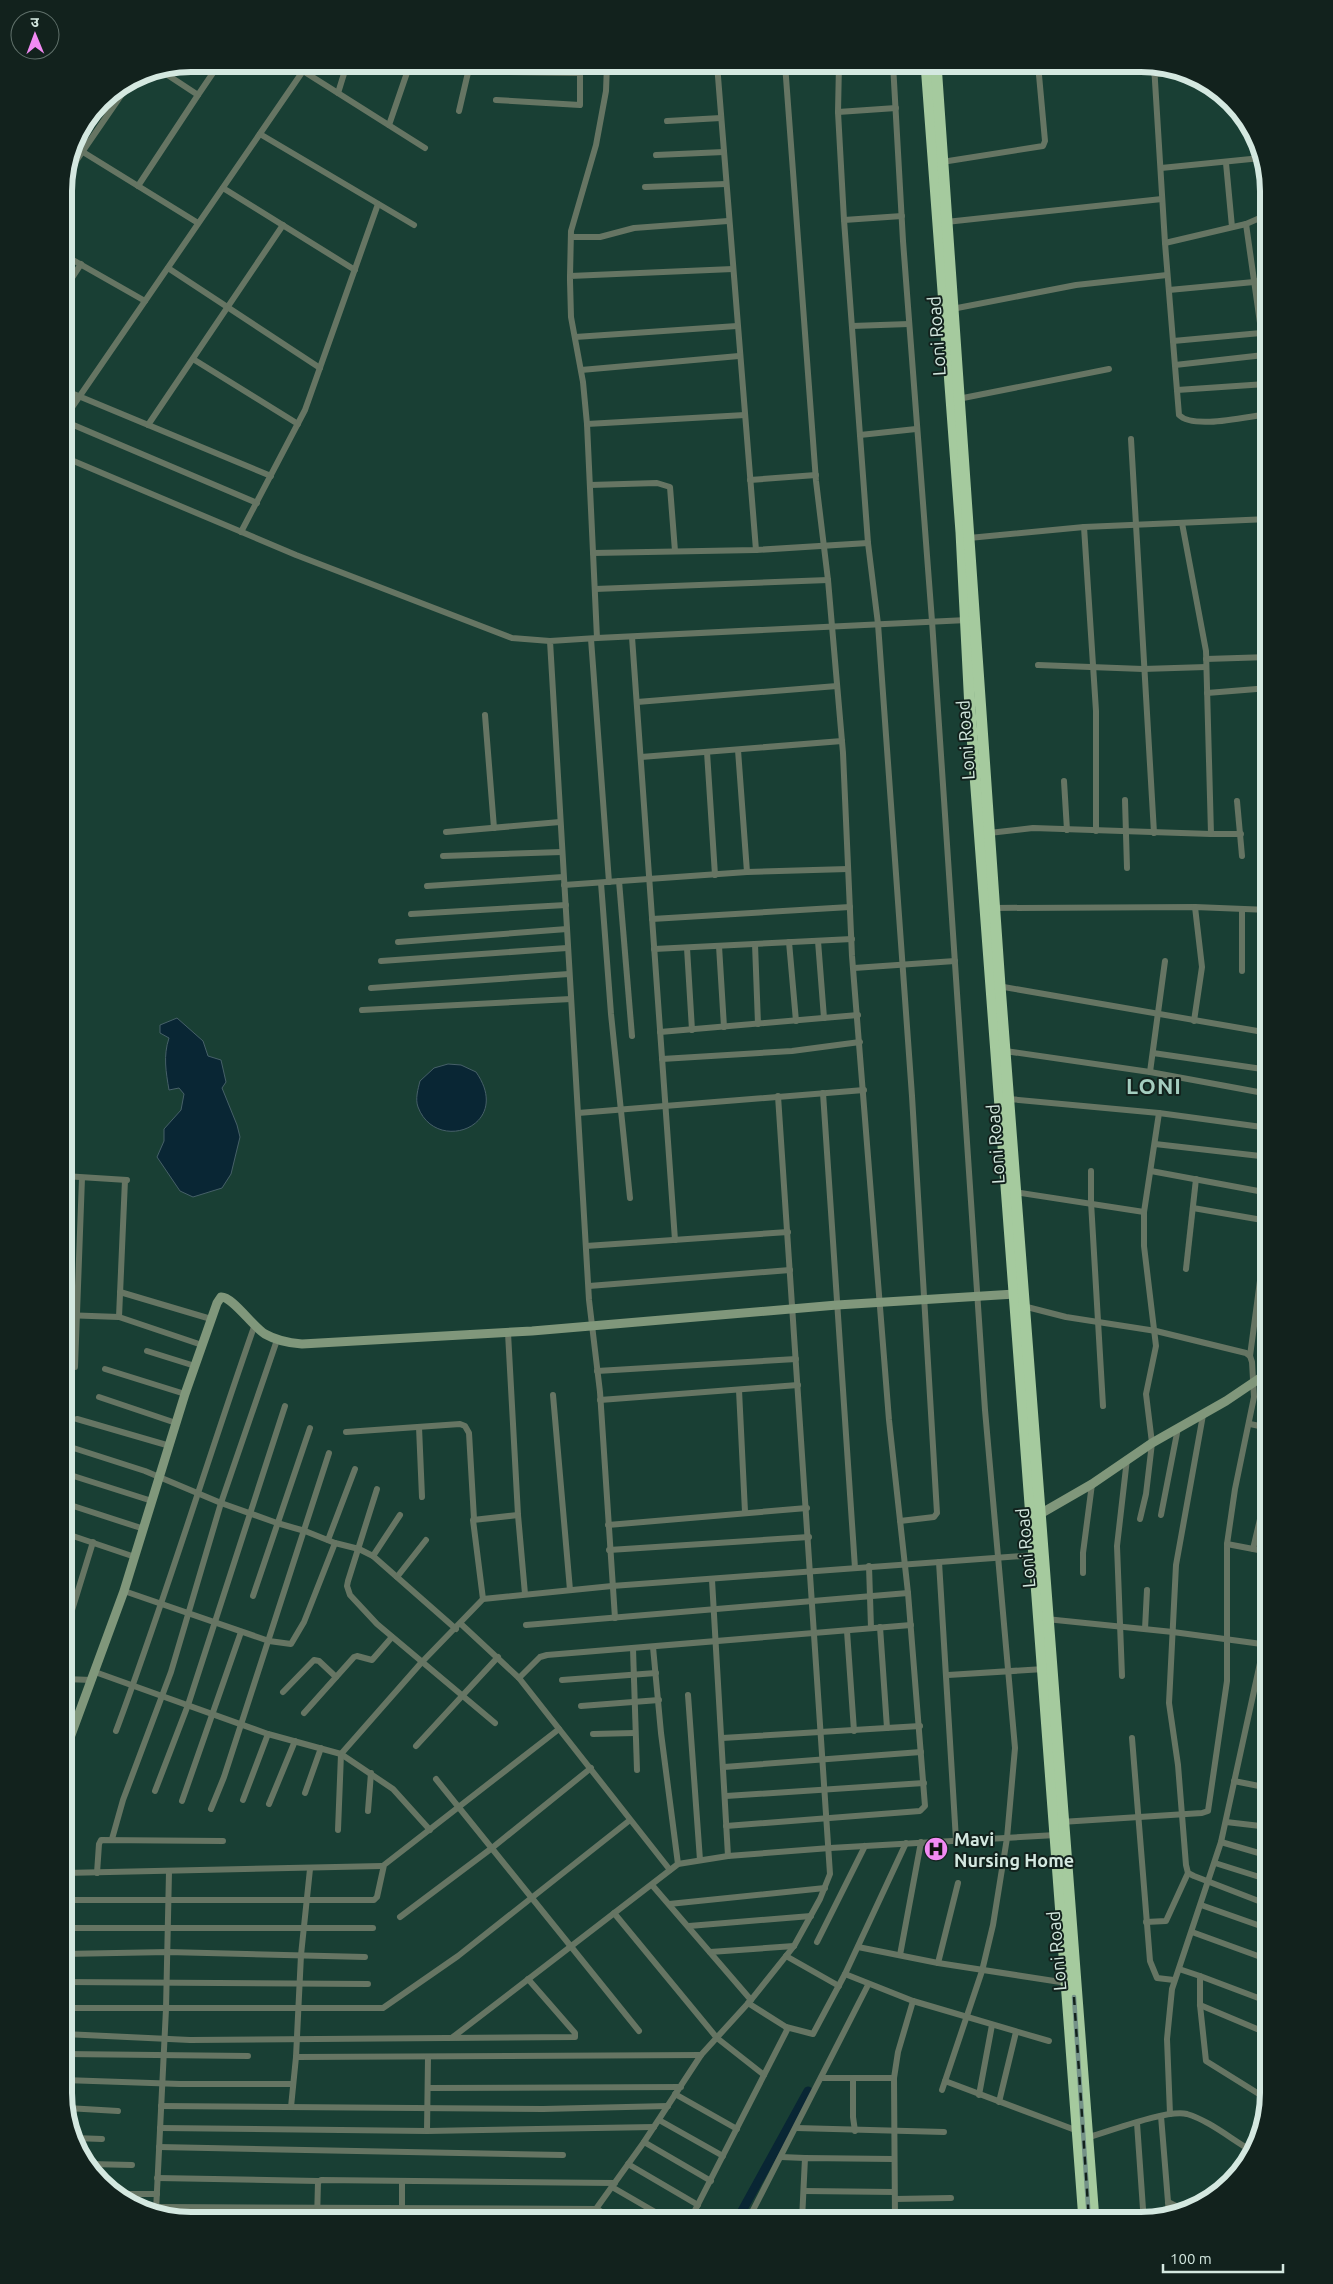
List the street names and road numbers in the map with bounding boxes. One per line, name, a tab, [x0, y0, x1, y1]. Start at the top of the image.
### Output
street label: Loni Road	[923, 295, 949, 377]
street label: Loni Road	[952, 699, 978, 781]
street label: Loni Road	[982, 1103, 1008, 1185]
street label: Loni Road	[1012, 1507, 1038, 1589]
street label: Loni Road	[1043, 1910, 1069, 1992]

